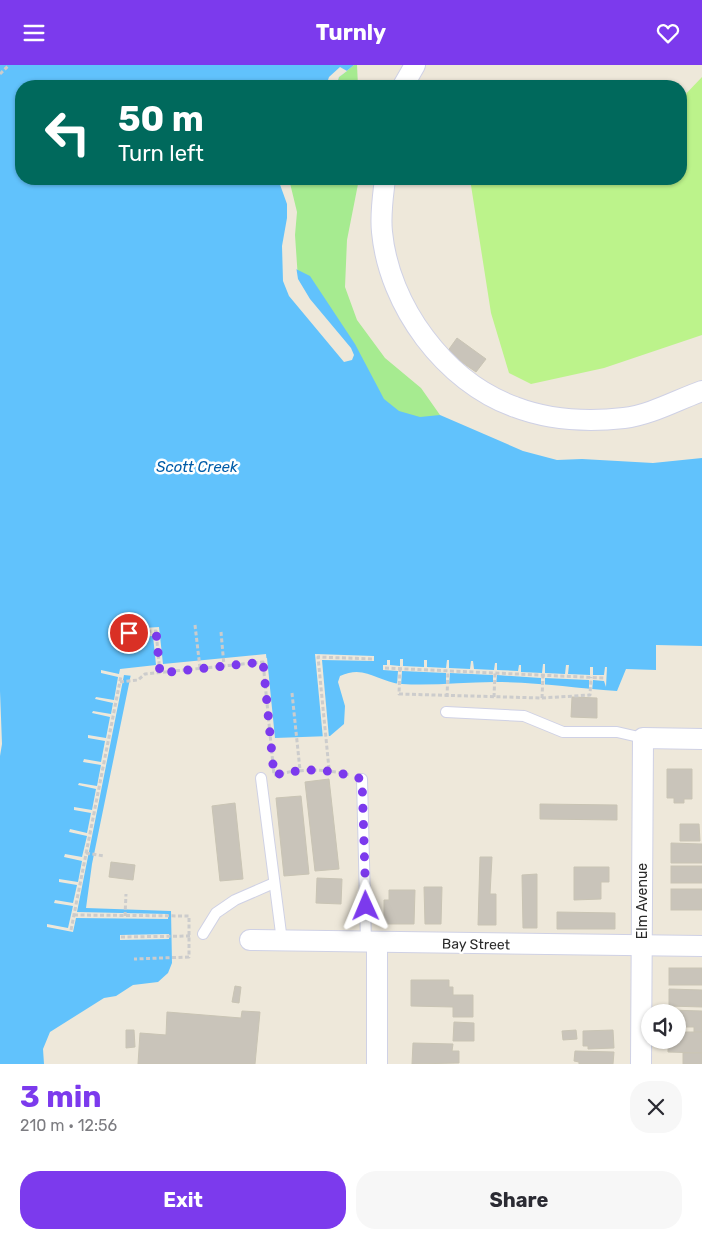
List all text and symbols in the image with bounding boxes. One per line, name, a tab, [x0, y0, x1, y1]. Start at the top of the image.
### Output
icon: menu	[20, 19, 48, 47]
text: Turnly	[316, 19, 386, 46]
icon: heart	[654, 19, 682, 47]
text: 50 m	[118, 98, 204, 140]
icon: left	[35, 100, 100, 165]
text: Turn left	[118, 140, 204, 167]
water label: Scott Creek	[156, 458, 238, 476]
pin	[108, 612, 150, 654]
icon: arrive	[115, 619, 143, 647]
street label: Elm Avenue	[634, 863, 651, 939]
position arrow	[339, 879, 391, 931]
street label: Bay Street	[442, 935, 511, 954]
map controls	[641, 1004, 686, 1049]
button: sound	[641, 1004, 686, 1049]
text: 3 min	[20, 1079, 102, 1115]
button: close	[630, 1081, 682, 1133]
text: 210 m · 12:56	[20, 1116, 117, 1135]
button: Exit	[20, 1171, 346, 1229]
button: Share	[356, 1171, 682, 1229]

